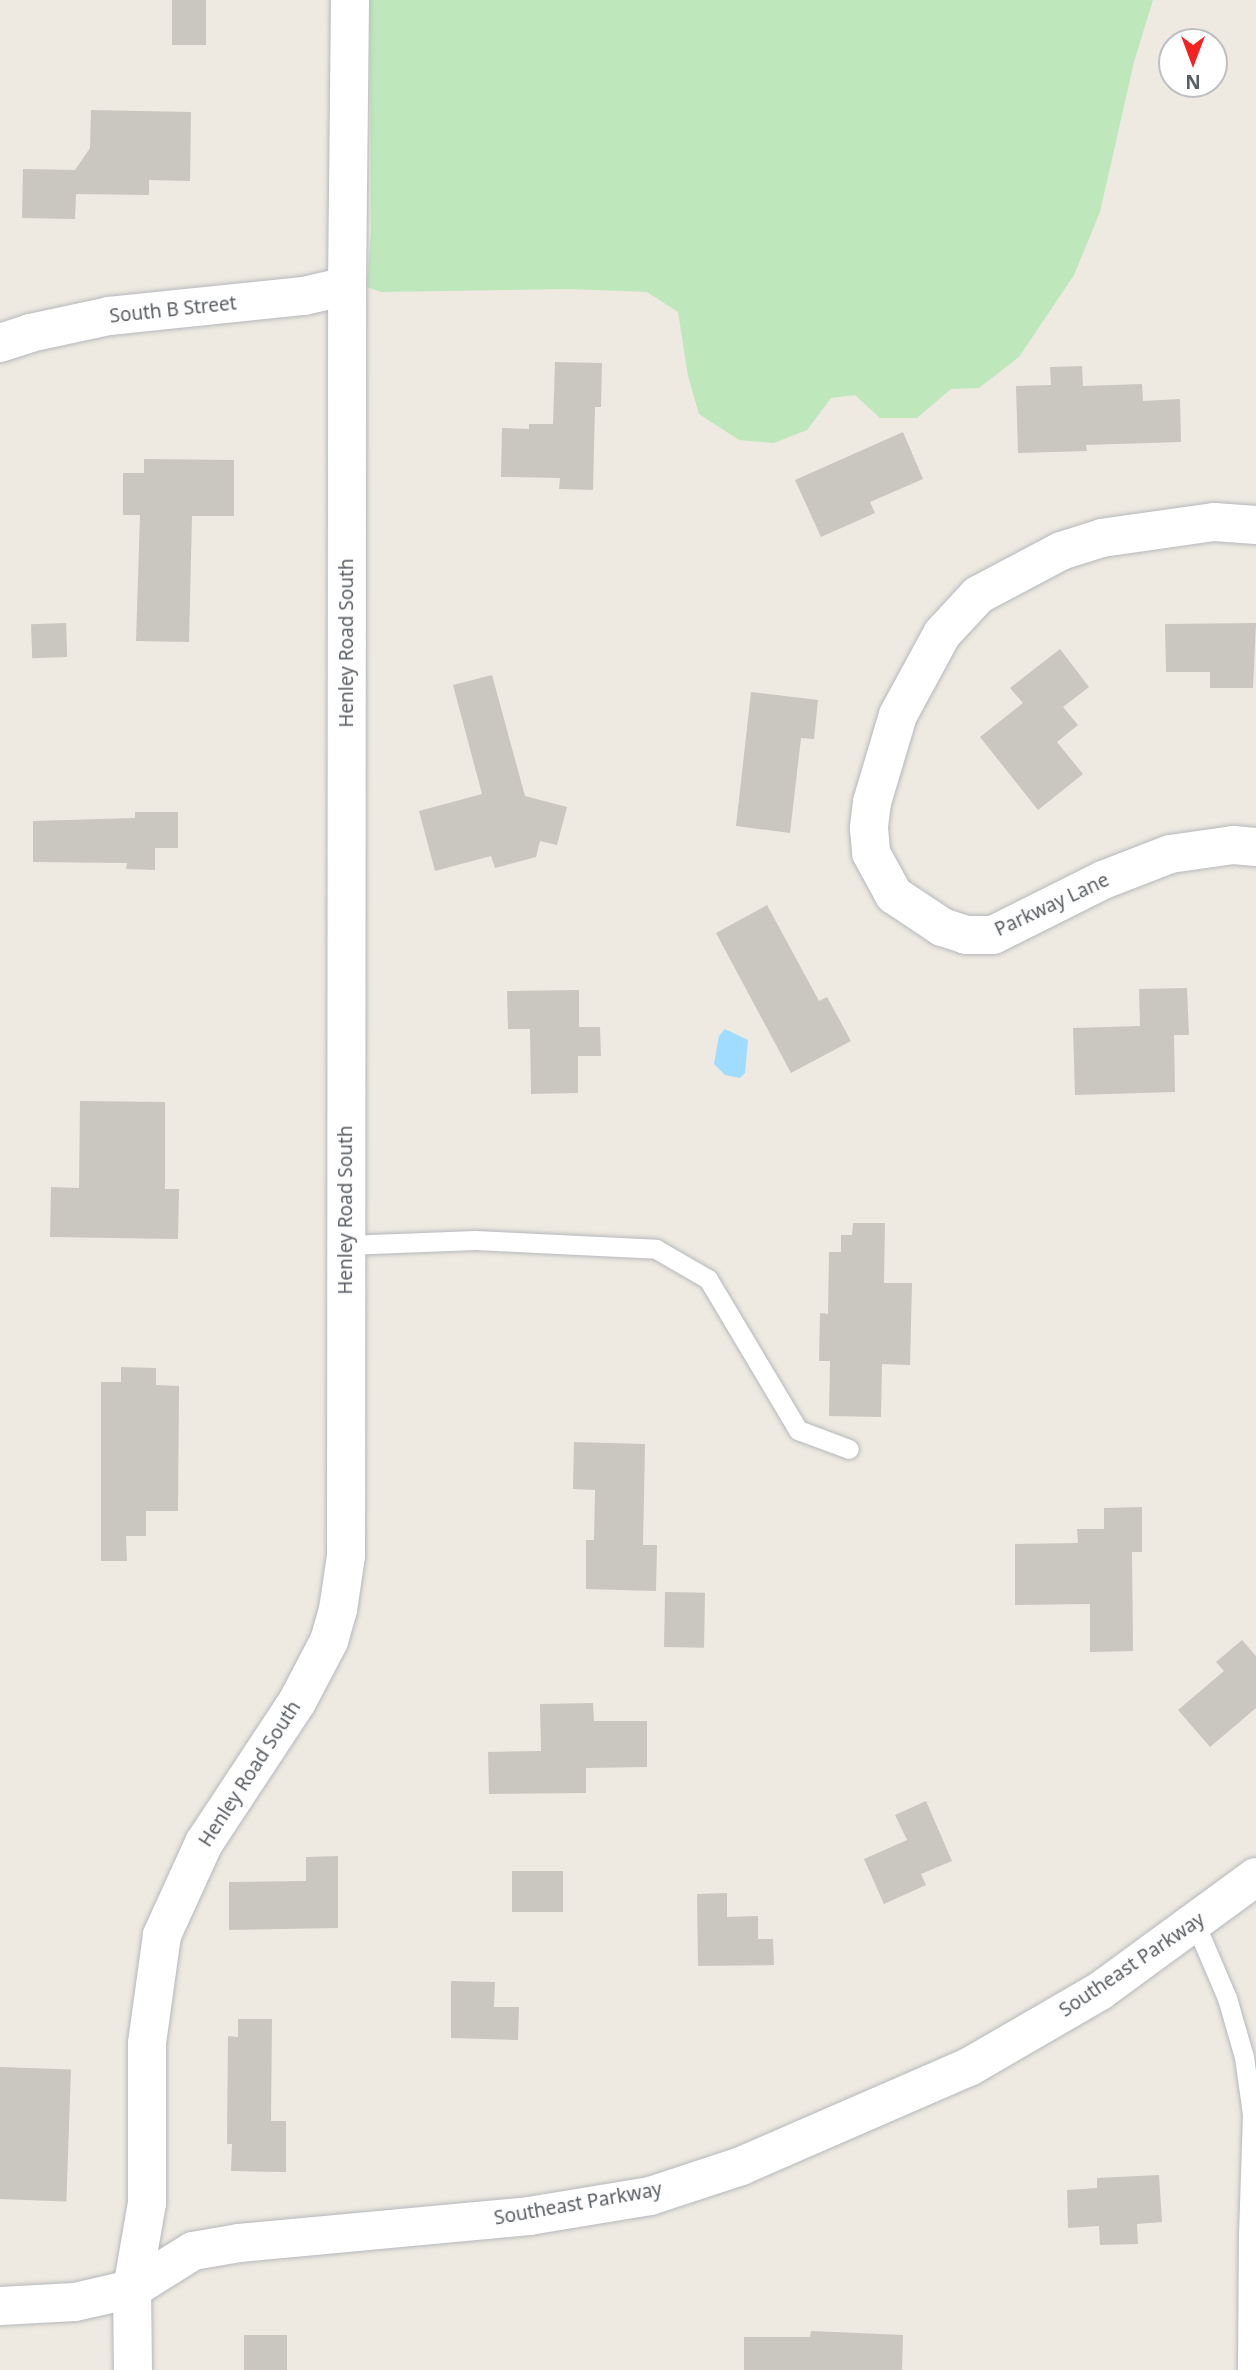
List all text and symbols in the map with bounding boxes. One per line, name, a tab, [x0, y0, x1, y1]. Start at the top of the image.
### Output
north arrow	[1158, 28, 1228, 98]
text: N	[1185, 69, 1201, 95]
street label: South B Street	[108, 292, 238, 328]
street label: Henley Road South	[336, 558, 358, 728]
street label: Parkway Lane	[991, 869, 1113, 941]
street label: Henley Road South	[335, 1125, 357, 1295]
street label: Henley Road South	[194, 1697, 306, 1851]
street label: Southeast Parkway	[1055, 1908, 1209, 2022]
street label: Southeast Parkway	[492, 2178, 664, 2230]

